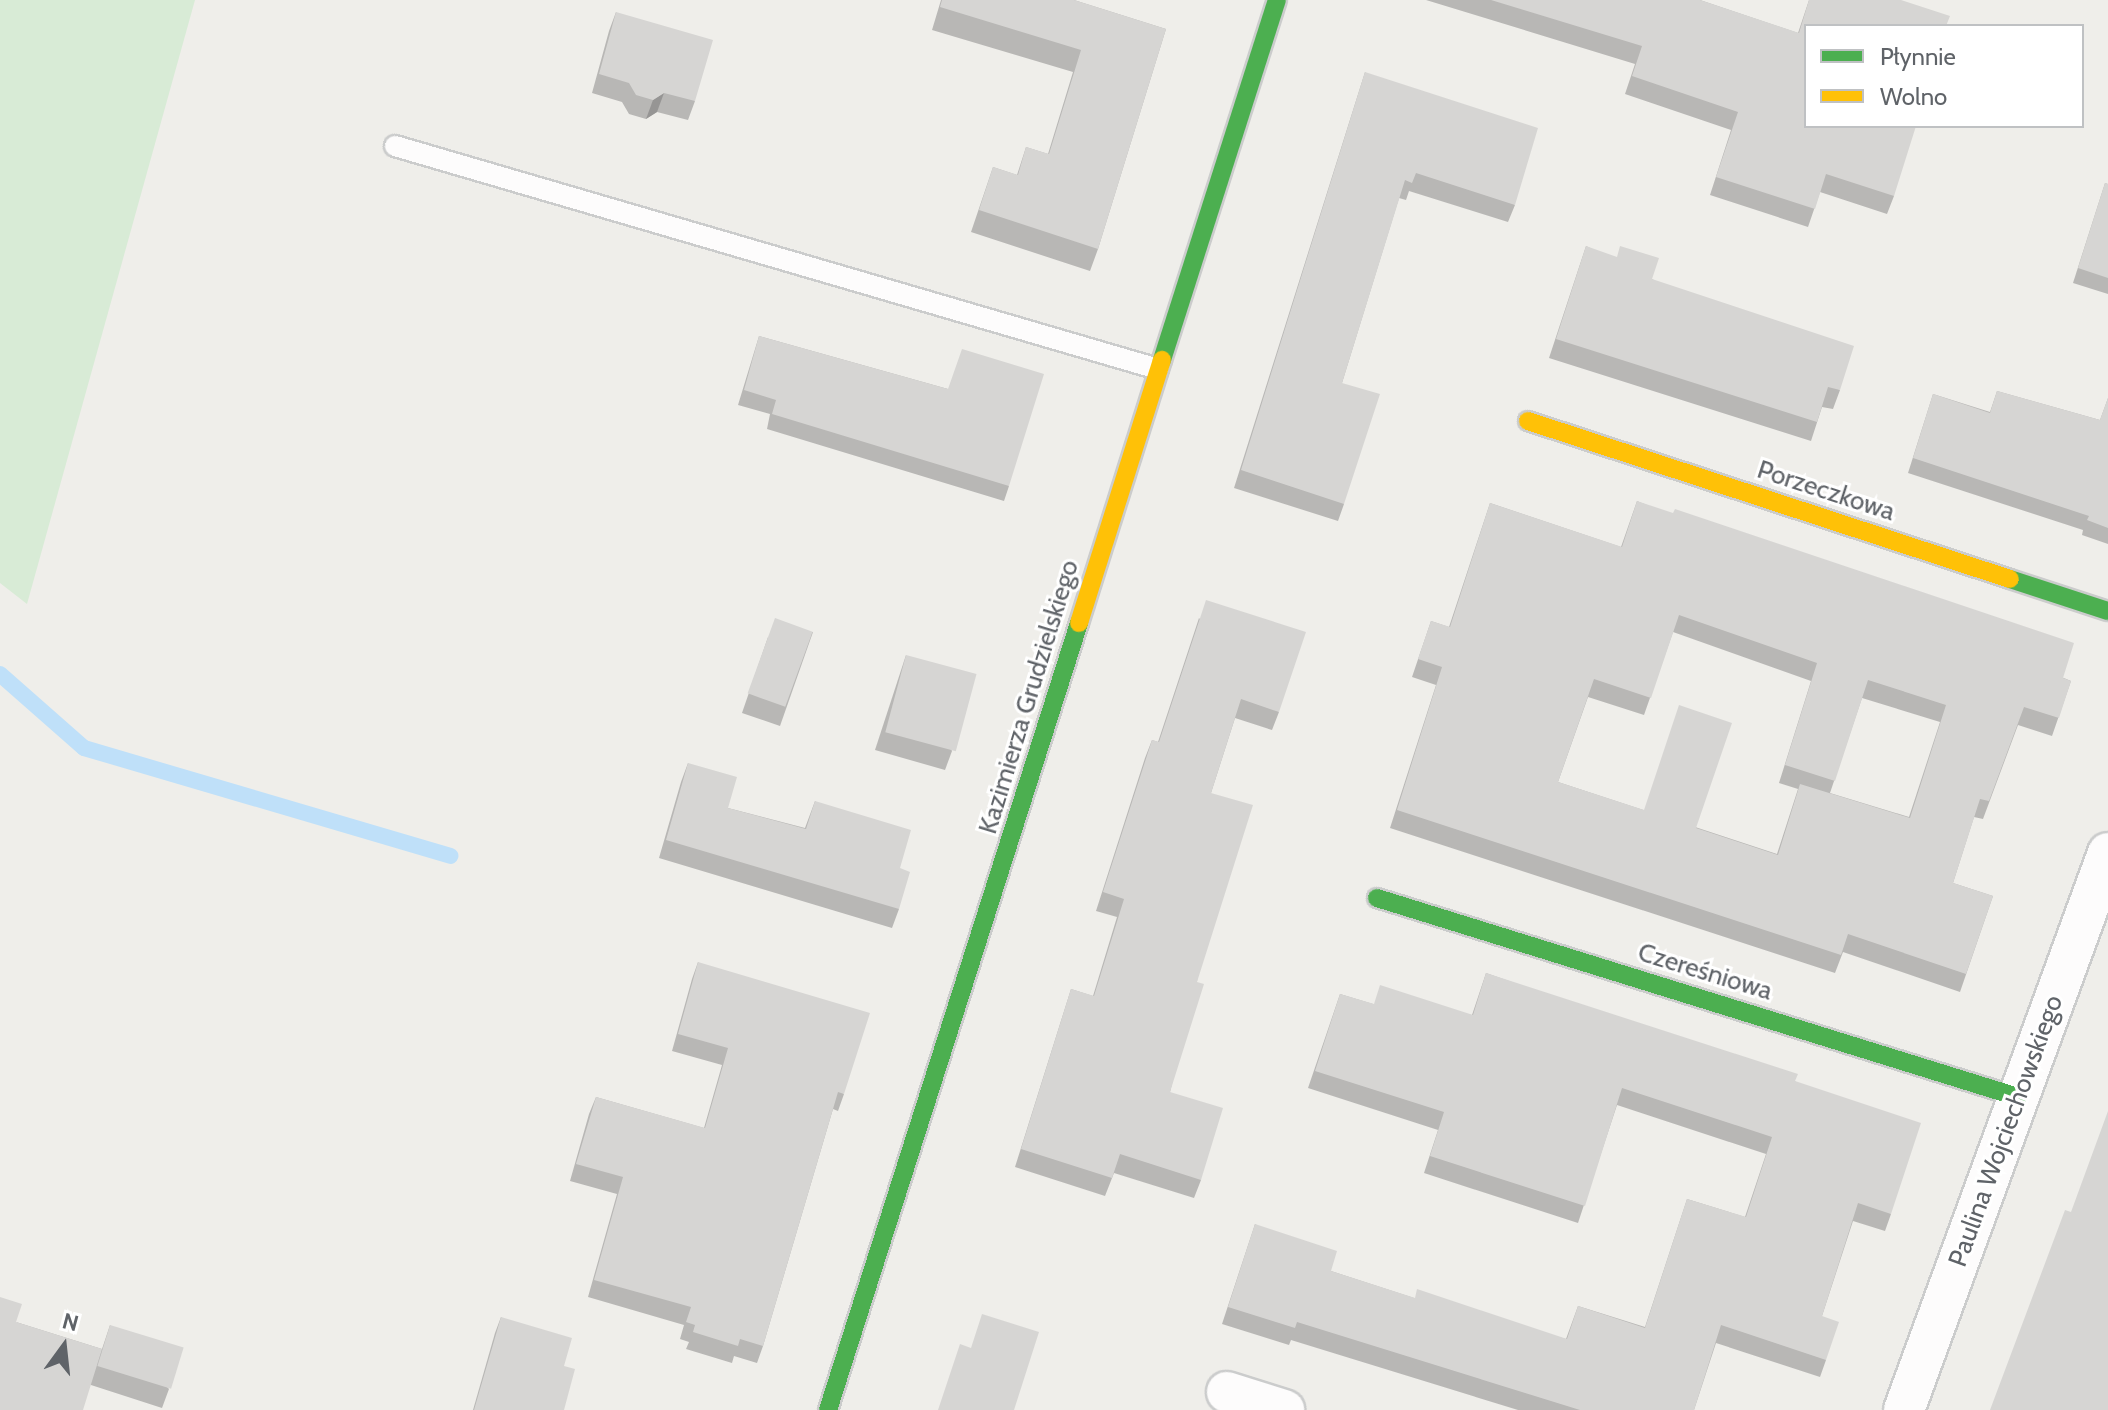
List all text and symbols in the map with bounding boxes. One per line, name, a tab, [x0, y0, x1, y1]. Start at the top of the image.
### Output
legend	[1804, 24, 2084, 128]
text: Płynnie	[1880, 42, 1956, 71]
text: Wolno	[1880, 82, 1947, 111]
street label: Porzeczkowa	[1753, 454, 1899, 528]
street label: Kazimierza Grudzielskiego	[972, 556, 1086, 838]
street label: Czereśniowa	[1634, 937, 1776, 1007]
street label: Paulina Wojciechowskiego	[1942, 991, 2070, 1271]
north arrow	[24, 1306, 104, 1386]
text: N	[59, 1307, 81, 1337]

